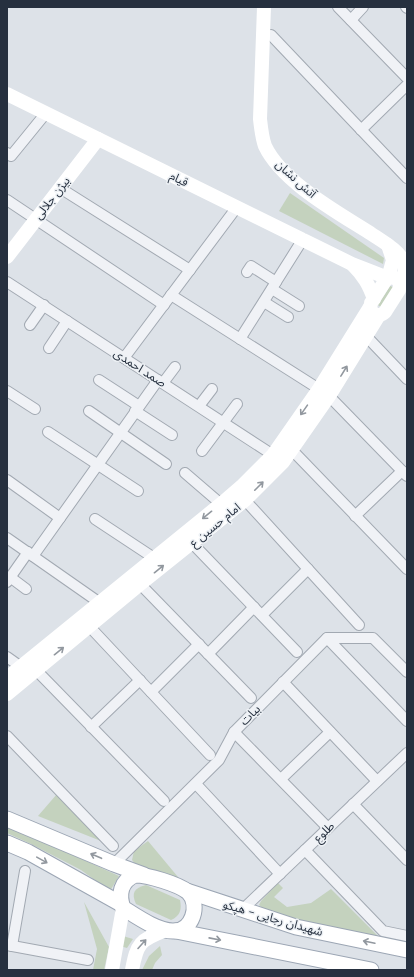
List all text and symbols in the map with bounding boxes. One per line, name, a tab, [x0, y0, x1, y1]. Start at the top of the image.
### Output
street label: آتش نشان	[272, 156, 320, 202]
street label: قیام	[166, 168, 191, 191]
street label: بیژن جلالی	[30, 173, 74, 223]
street label: صمد احمدی	[111, 345, 170, 391]
one-way arrow	[341, 365, 349, 377]
one-way arrow	[300, 405, 308, 416]
one-way arrow	[254, 481, 264, 491]
street label: امام حسین ع	[186, 499, 245, 551]
one-way arrow	[202, 511, 212, 520]
one-way arrow	[154, 565, 165, 573]
one-way arrow	[53, 647, 64, 656]
street label: بیات	[236, 701, 264, 729]
street label: طلوع	[310, 818, 339, 847]
one-way arrow	[90, 852, 102, 859]
one-way arrow	[36, 856, 48, 864]
street label: شهیدان رجایی - هپکو	[221, 896, 325, 940]
one-way arrow	[208, 935, 221, 943]
one-way arrow	[363, 937, 376, 945]
one-way arrow	[137, 939, 146, 949]

